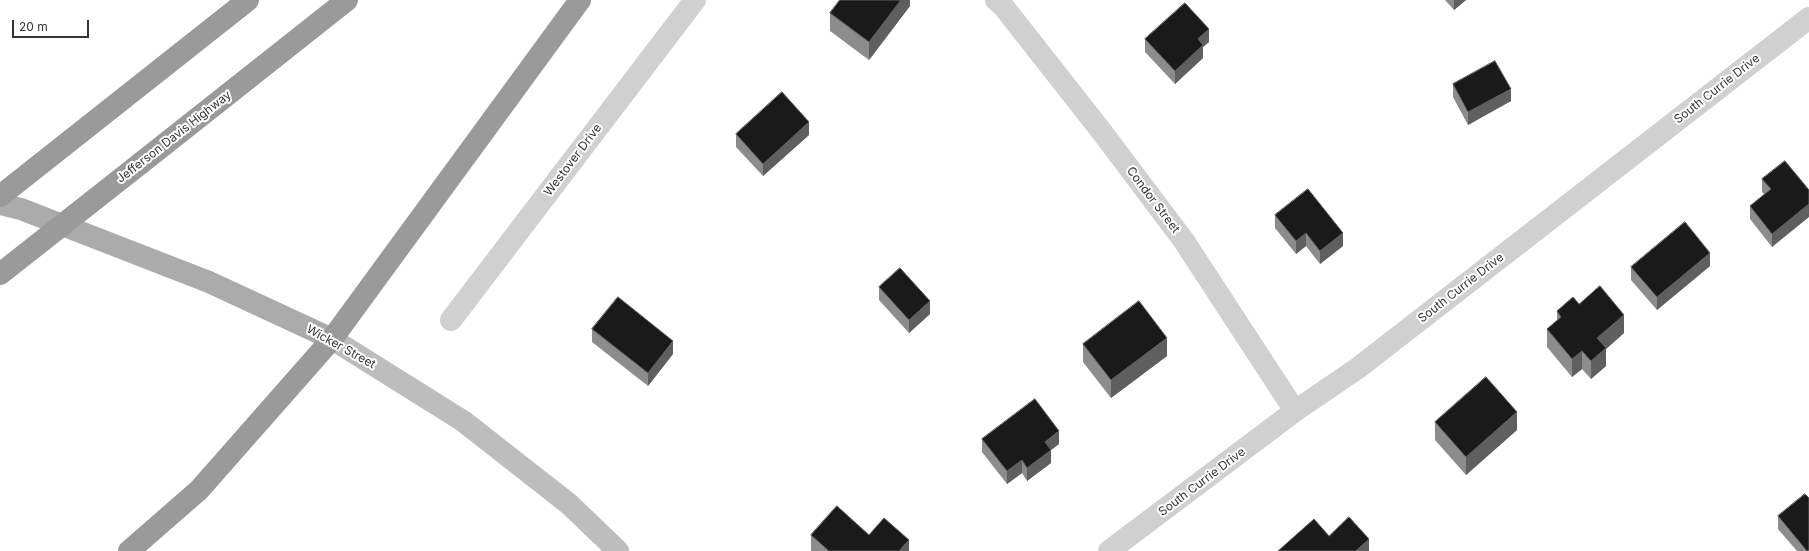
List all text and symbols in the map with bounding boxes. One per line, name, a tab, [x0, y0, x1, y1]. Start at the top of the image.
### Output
scale bar	[14, 12, 91, 38]
text: 20 m	[19, 19, 48, 34]
street label: South Currie Drive	[1671, 51, 1763, 127]
street label: Jefferson Davis Highway	[114, 88, 234, 186]
street label: Westover Drive	[541, 121, 605, 199]
street label: Condor Street	[1123, 164, 1183, 236]
street label: South Currie Drive	[1415, 250, 1507, 326]
street label: Wicker Street	[304, 322, 378, 372]
street label: South Currie Drive	[1156, 445, 1248, 519]

